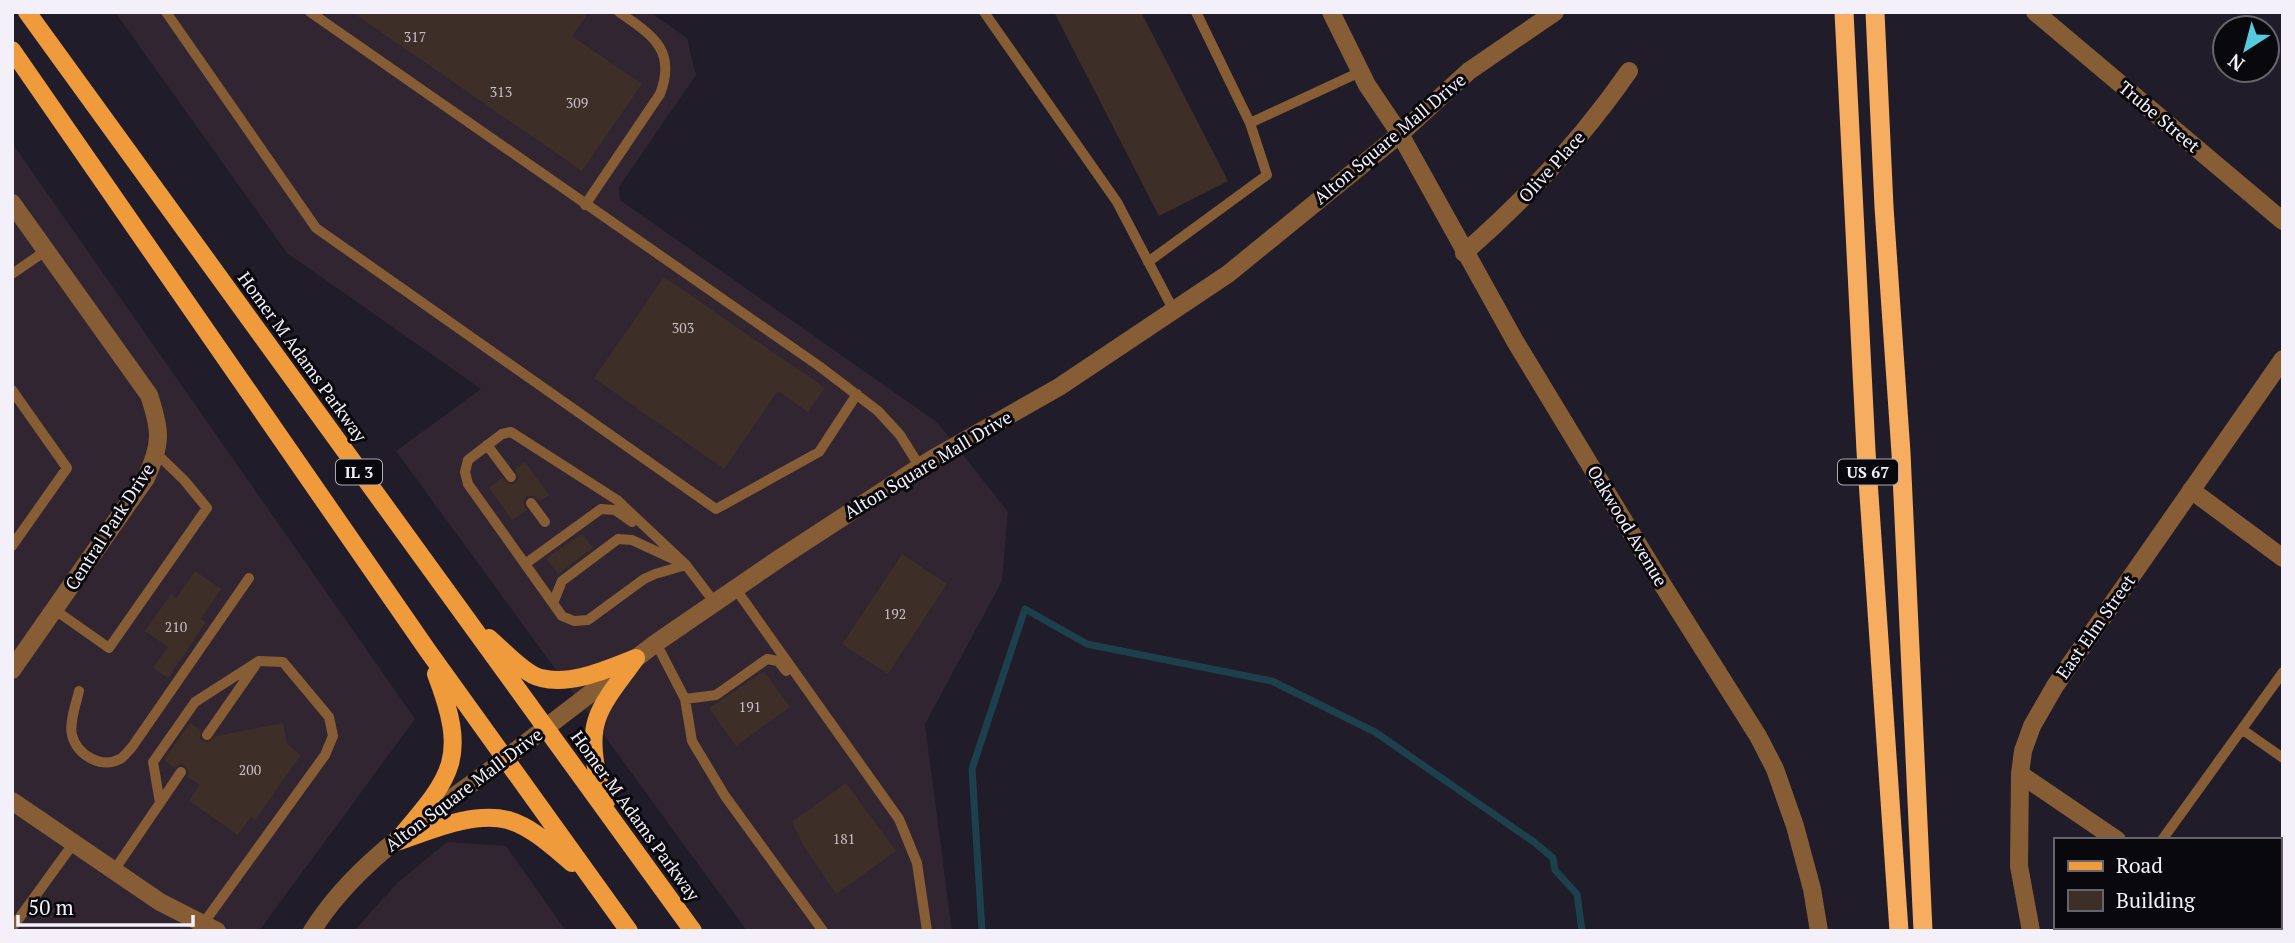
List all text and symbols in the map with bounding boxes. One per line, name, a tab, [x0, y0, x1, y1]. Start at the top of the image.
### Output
north arrow	[2211, 14, 2281, 84]
house number: 317	[404, 27, 426, 46]
text: N	[2222, 48, 2249, 78]
street label: Alton Square Mall Drive	[1308, 67, 1470, 209]
street label: Trube Street	[2114, 75, 2206, 157]
house number: 313	[490, 82, 512, 101]
house number: 309	[566, 93, 588, 112]
street label: Olive Place	[1513, 125, 1590, 207]
street label: Homer M Adams Parkway	[233, 266, 373, 447]
house number: 303	[672, 318, 694, 337]
street label: Alton Square Mall Drive	[839, 405, 1016, 524]
street label: Central Park Drive	[59, 458, 159, 595]
road number: IL 3	[336, 460, 382, 485]
street label: Oakwood Avenue	[1582, 460, 1674, 591]
road number: US 67	[1838, 460, 1898, 485]
street label: East Elm Street	[2050, 569, 2140, 683]
house number: 192	[884, 604, 906, 623]
house number: 210	[165, 617, 187, 636]
house number: 191	[739, 697, 761, 716]
street label: Alton Square Mall Drive	[380, 722, 547, 856]
street label: Homer M Adams Parkway	[566, 725, 706, 906]
house number: 200	[239, 760, 261, 779]
house number: 181	[833, 829, 855, 848]
legend	[2054, 838, 2281, 929]
text: Road	[2116, 851, 2163, 879]
scale bar	[18, 884, 192, 928]
text: Building	[2116, 886, 2196, 914]
text: 50 m	[28, 893, 74, 921]

